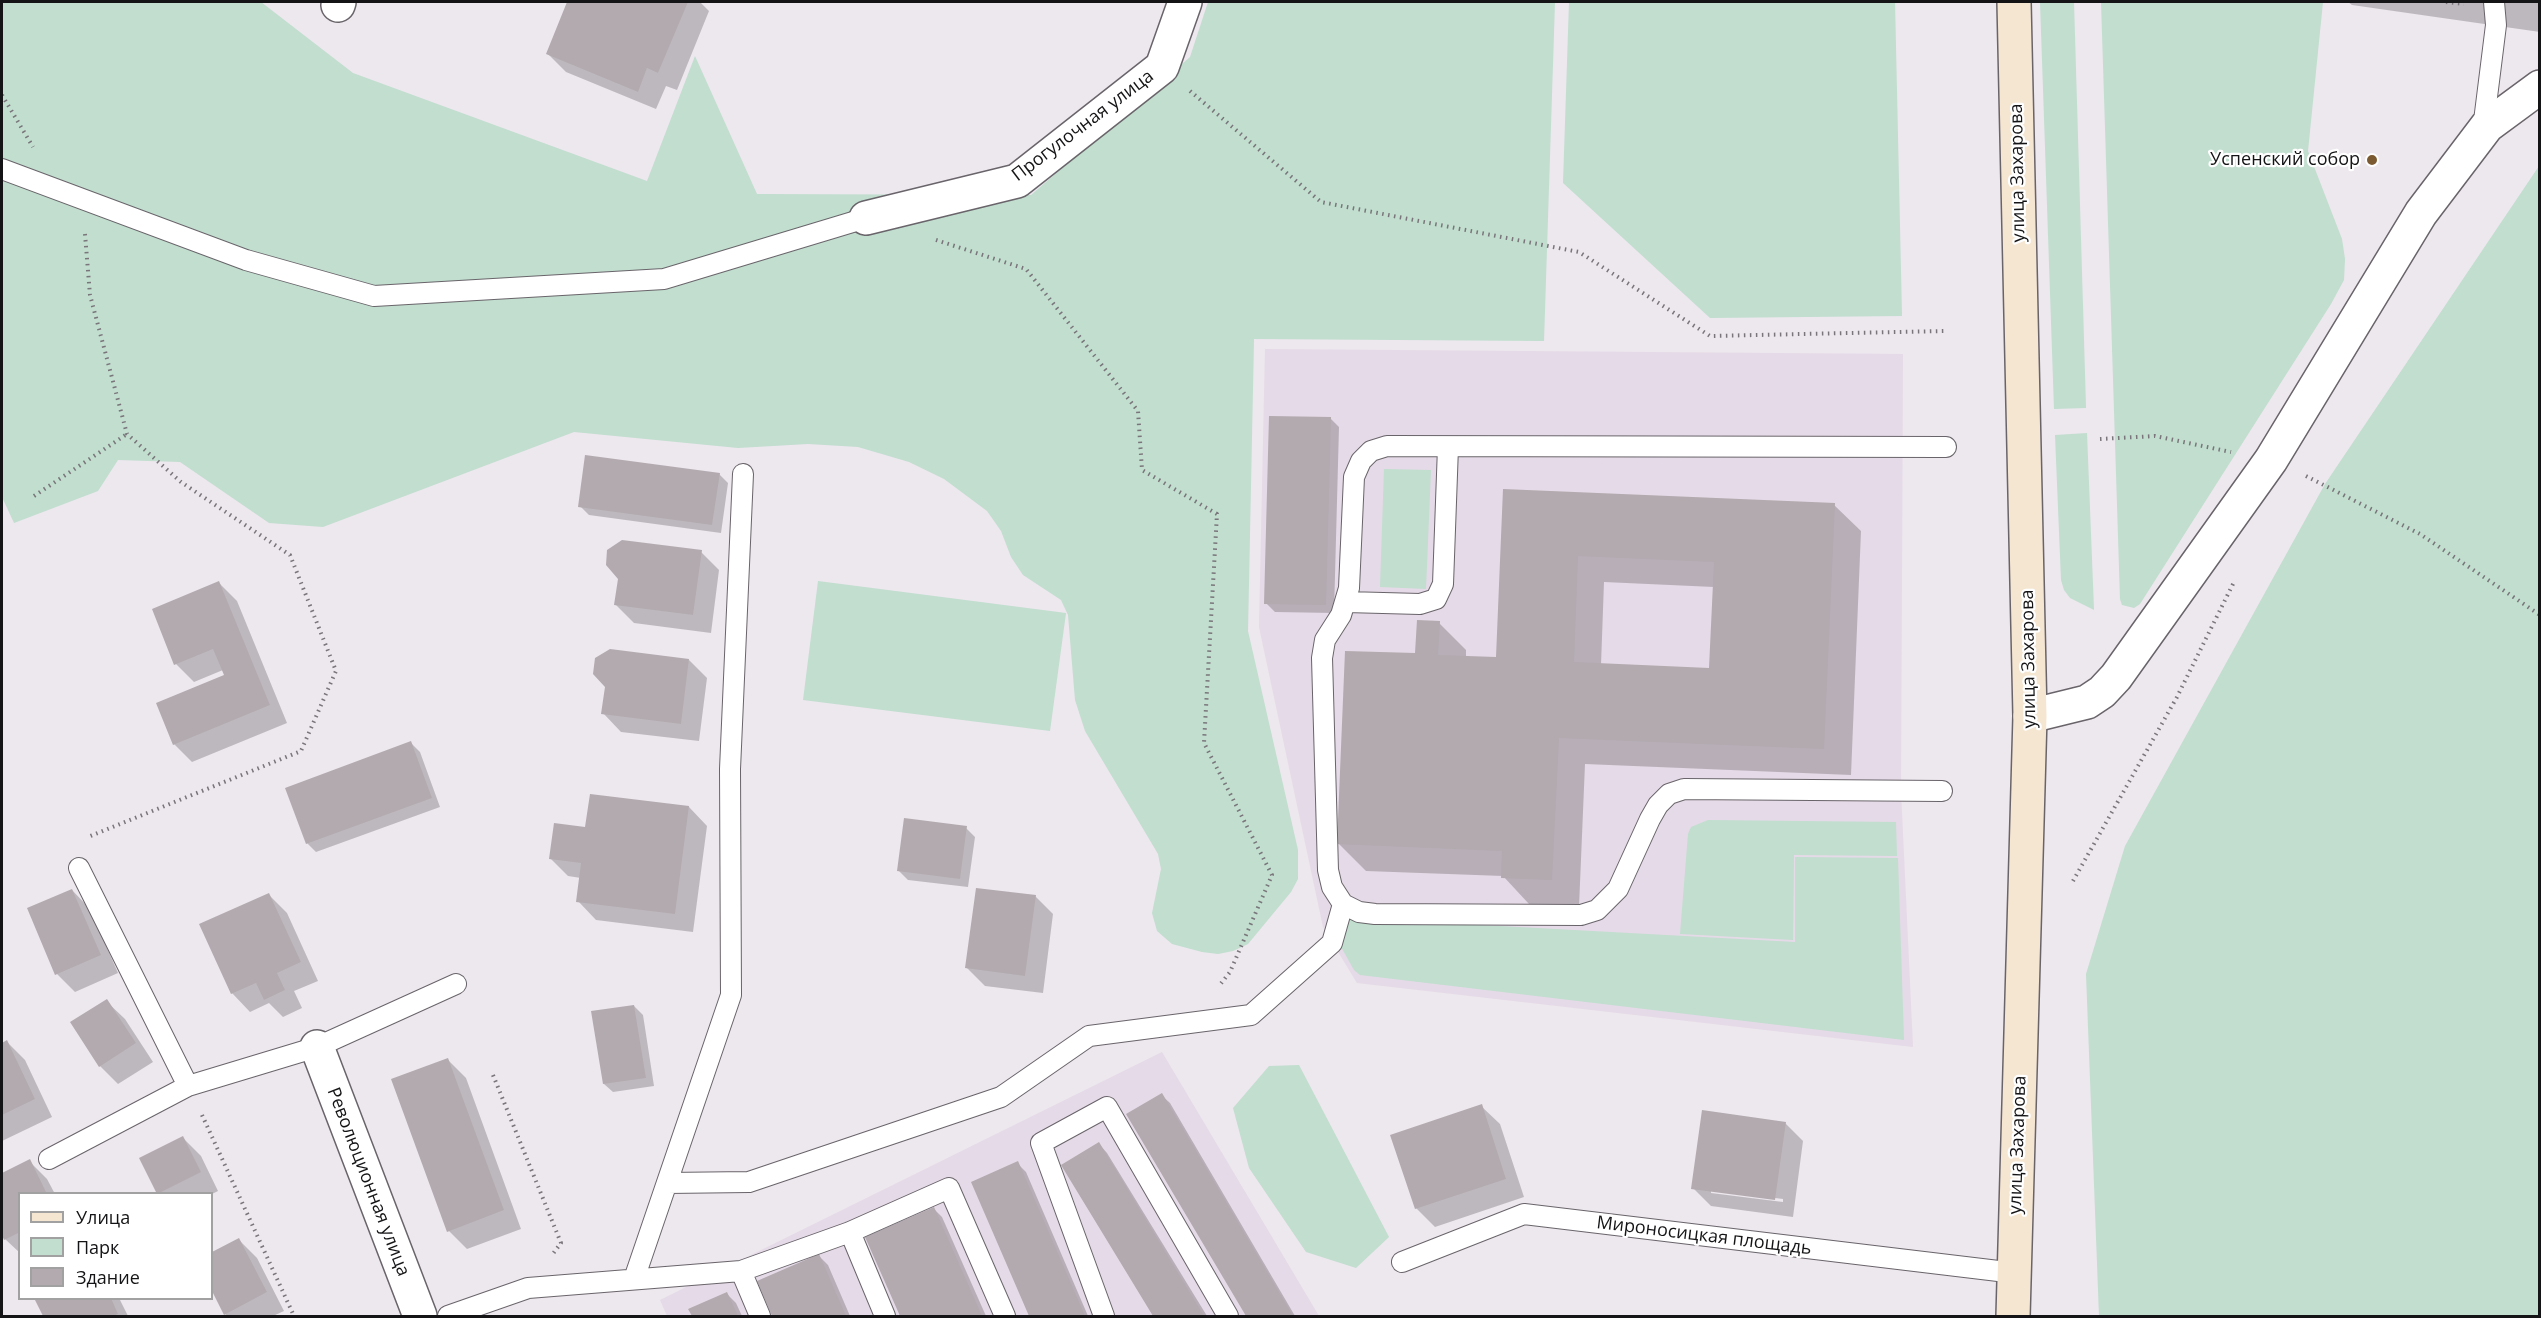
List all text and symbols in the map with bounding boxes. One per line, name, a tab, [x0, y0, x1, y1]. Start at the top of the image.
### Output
street label: Прогулочная улица	[1008, 66, 1158, 186]
street label: улица Захарова	[2006, 103, 2030, 243]
place label: Успенский собор	[2210, 149, 2360, 171]
marker: Успенский собор	[2365, 153, 2379, 167]
street label: улица Захарова	[2017, 589, 2041, 729]
street label: улица Захарова	[2005, 1075, 2031, 1215]
street label: Революционная улица	[322, 1085, 414, 1279]
legend	[18, 1192, 213, 1300]
text: Улица	[76, 1205, 130, 1229]
street label: Мироносицкая площадь	[1595, 1212, 1813, 1260]
text: Парк	[76, 1235, 119, 1259]
text: Здание	[76, 1265, 140, 1289]

